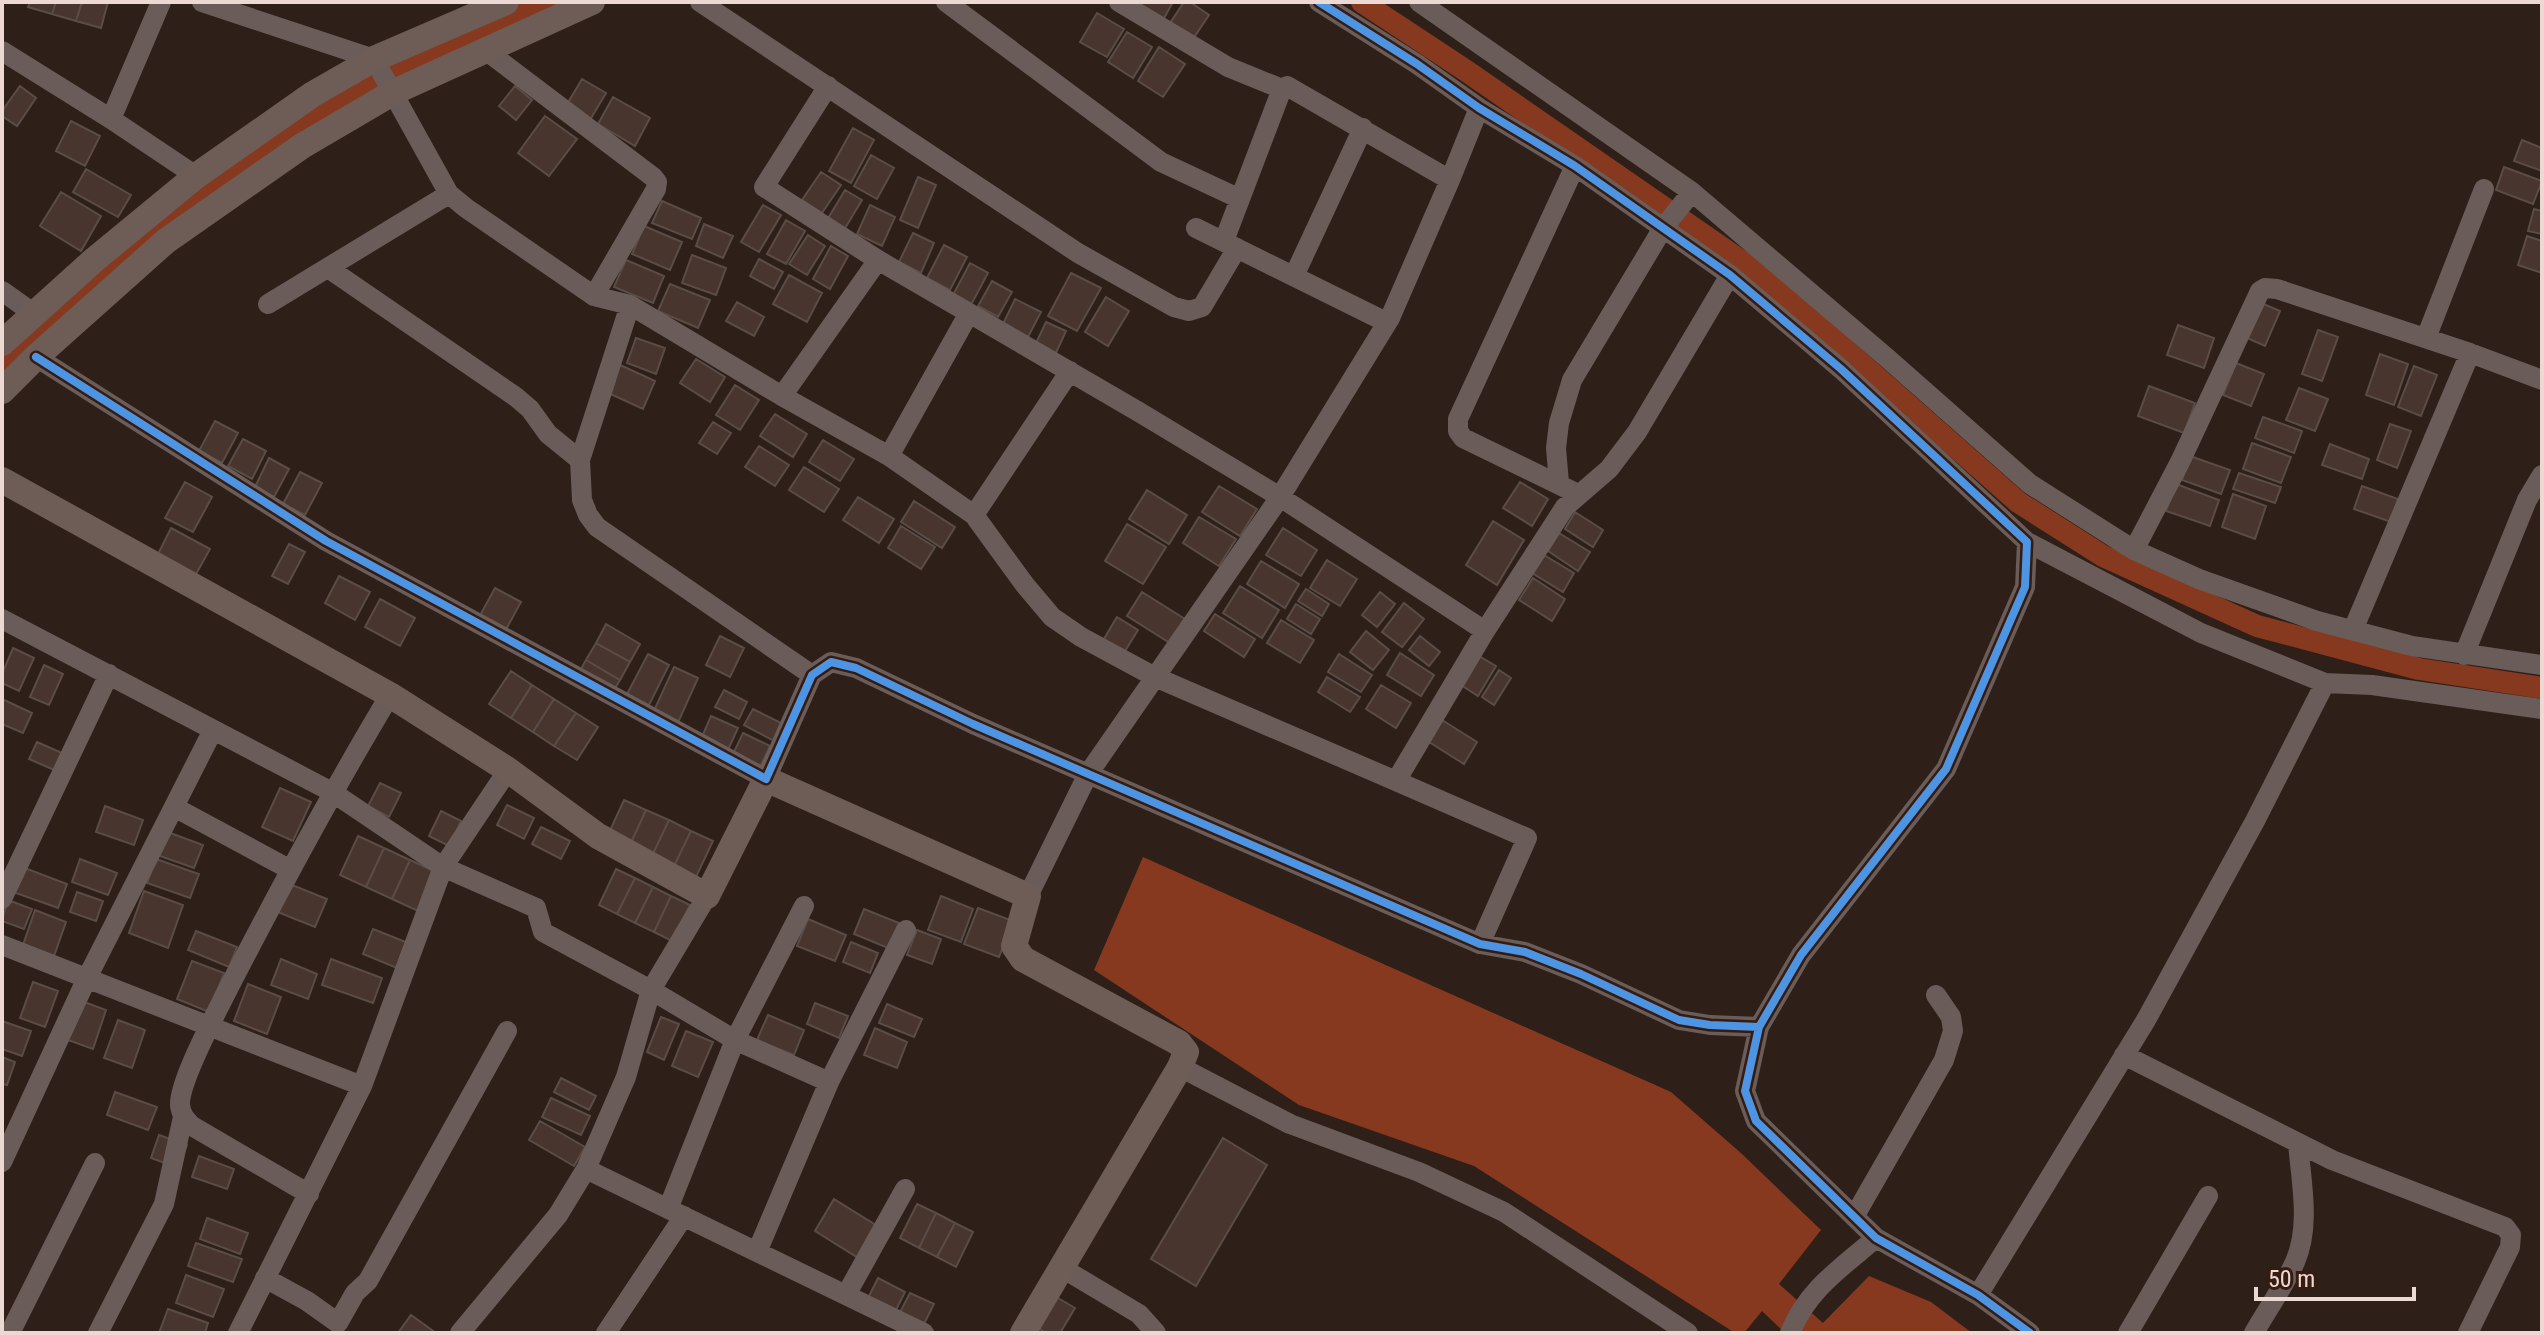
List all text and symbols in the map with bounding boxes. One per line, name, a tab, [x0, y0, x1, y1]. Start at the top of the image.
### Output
scale bar	[2256, 1251, 2414, 1301]
text: 50 m	[2268, 1265, 2315, 1293]

